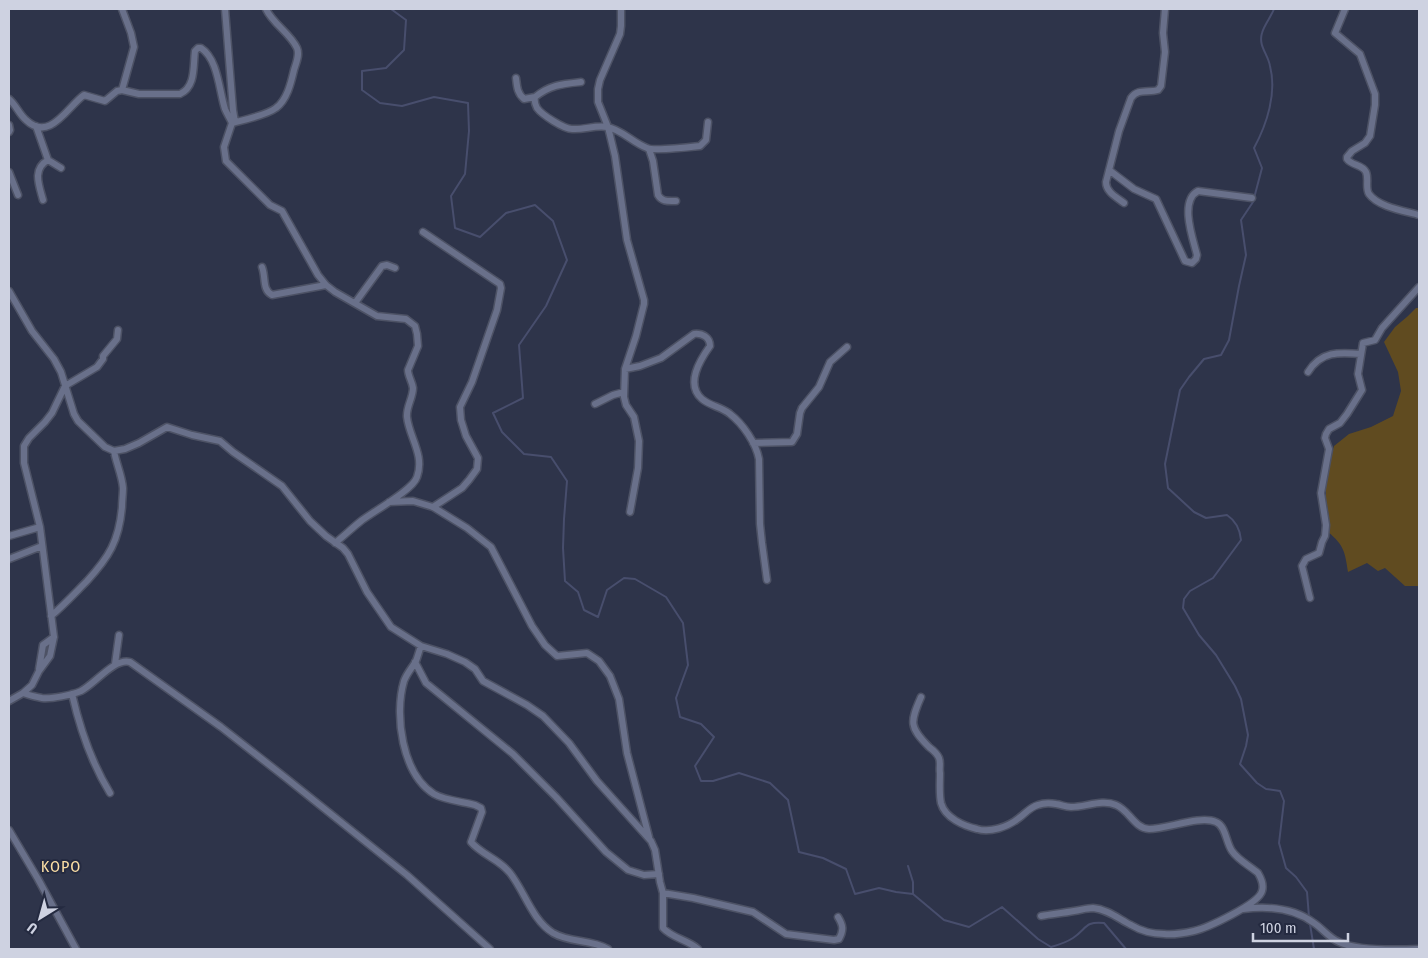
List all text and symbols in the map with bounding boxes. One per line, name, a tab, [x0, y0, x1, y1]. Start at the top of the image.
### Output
district label: KOPO	[41, 857, 81, 876]
north arrow	[15, 893, 65, 943]
scale bar	[1253, 910, 1348, 942]
text: U	[24, 919, 41, 937]
text: 100 m	[1260, 919, 1297, 937]

